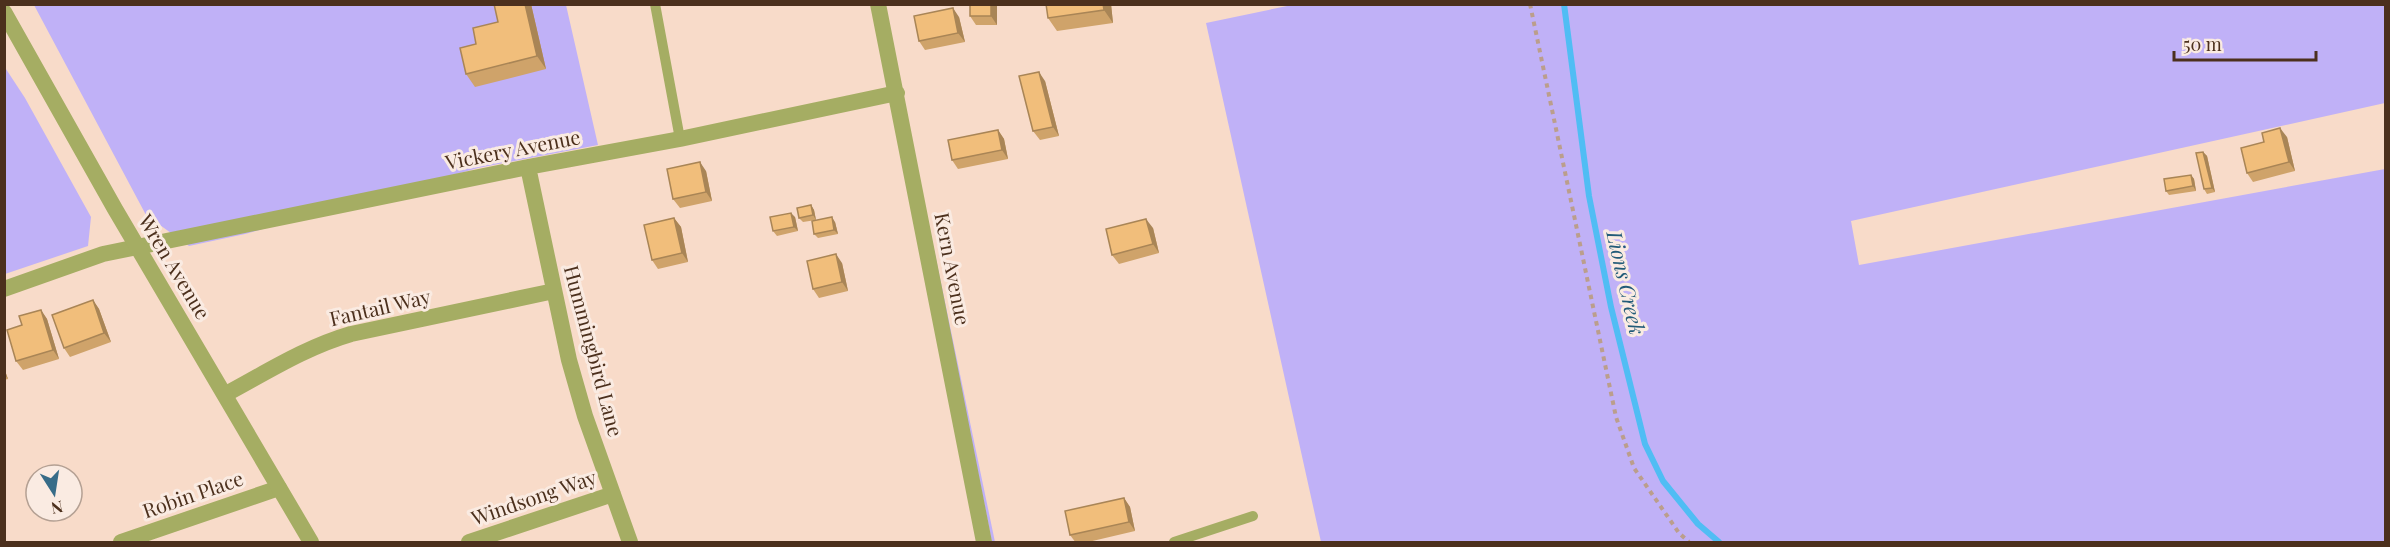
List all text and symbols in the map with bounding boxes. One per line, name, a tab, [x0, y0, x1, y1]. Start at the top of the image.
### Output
scale bar	[2174, 24, 2316, 62]
text: 50 m	[2183, 32, 2222, 56]
street label: Vickery Avenue	[442, 122, 583, 175]
street label: Wren Avenue	[133, 208, 217, 324]
street label: Kern Avenue	[929, 210, 978, 327]
water label: Lions Creek	[1601, 227, 1653, 337]
street label: Hummingbird Lane	[559, 262, 630, 439]
street label: Fantail Way	[326, 282, 433, 331]
north arrow	[24, 463, 84, 523]
street label: Windsong Way	[466, 463, 600, 531]
street label: Robin Place	[138, 464, 247, 523]
text: N	[49, 497, 65, 520]

